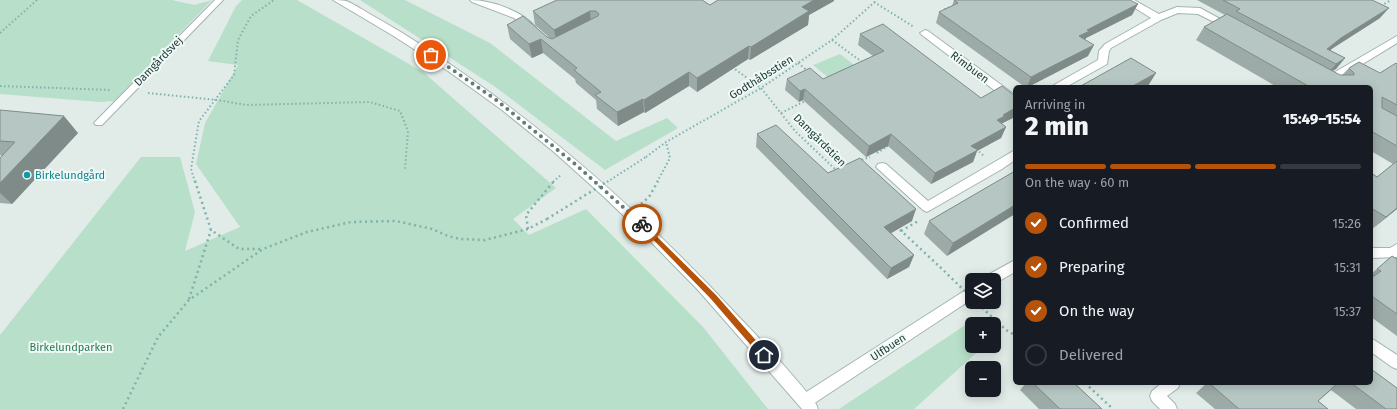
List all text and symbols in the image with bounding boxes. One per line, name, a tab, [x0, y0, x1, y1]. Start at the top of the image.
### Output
street label: Damgårdsvej	[132, 34, 185, 89]
pin	[414, 38, 448, 72]
icon: bag	[420, 44, 442, 66]
street label: Rimbuen	[948, 49, 991, 86]
street label: Godthåbsstien	[727, 53, 795, 102]
text: Arriving in	[1025, 97, 1085, 112]
text: 15:49–15:54	[1283, 110, 1361, 128]
street label: Damgårdstien	[791, 111, 849, 169]
text: 2 min	[1025, 111, 1089, 142]
place label: Birkelundgård	[35, 169, 105, 182]
marker: Birkelundgård	[22, 170, 32, 180]
text: On the way · 60 m	[1025, 175, 1129, 190]
courier	[622, 204, 662, 244]
icon: check	[1025, 212, 1047, 234]
icon: bike	[631, 213, 653, 235]
text: Confirmed	[1059, 214, 1129, 232]
text: 15:26	[1332, 216, 1361, 231]
icon: check	[1025, 256, 1047, 278]
text: Preparing	[1059, 258, 1124, 276]
text: 15:31	[1334, 260, 1361, 275]
map controls	[965, 273, 1001, 397]
button: layers	[965, 273, 1001, 309]
icon: check	[1025, 300, 1047, 322]
text: On the way	[1059, 302, 1134, 320]
text: 15:37	[1333, 304, 1361, 319]
button: +	[965, 317, 1001, 353]
street label: Ulfbuen	[868, 331, 908, 364]
pin	[747, 338, 781, 372]
park label: Birkelundparken	[30, 341, 112, 354]
icon: home	[753, 344, 775, 366]
text: Delivered	[1059, 346, 1123, 364]
button: −	[965, 361, 1001, 397]

